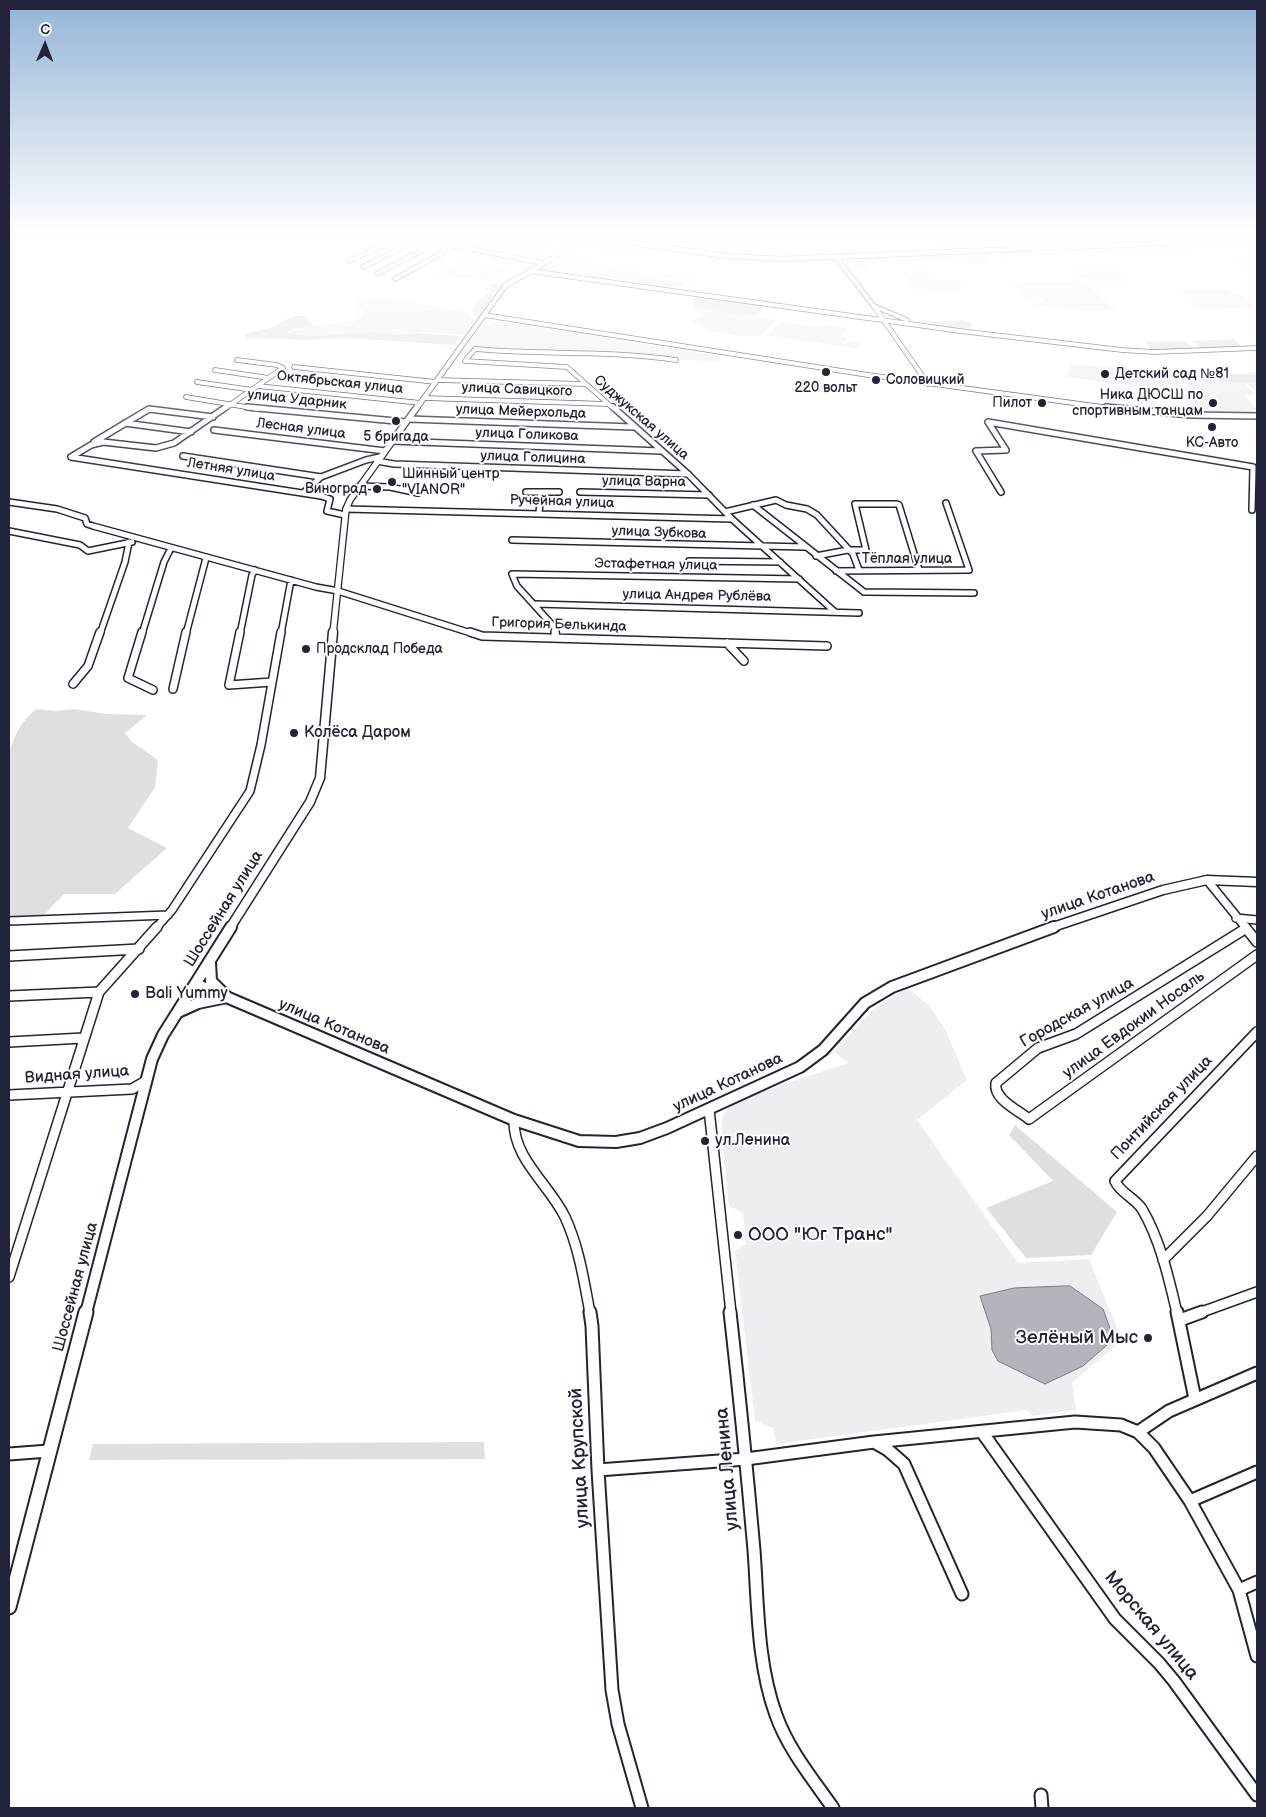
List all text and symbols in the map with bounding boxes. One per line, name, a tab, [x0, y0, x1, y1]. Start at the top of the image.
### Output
north arrow	[20, 20, 70, 70]
text: С	[40, 21, 50, 38]
marker: 220 вольт	[820, 366, 832, 378]
place label: Детский сад №81	[1115, 366, 1229, 382]
street label: Октябрьская улица	[276, 368, 404, 398]
marker: Детский сад №81	[1099, 368, 1111, 380]
street label: Суджукская улица	[590, 372, 692, 464]
place label: Соловицкий	[886, 372, 965, 388]
marker: Соловицкий	[870, 374, 882, 386]
street label: улица Савицкого	[461, 380, 573, 400]
place label: 220 вольт	[794, 380, 858, 396]
street label: улица Ударник	[247, 386, 347, 414]
place label: Ника ДЮСШ по спортивным танцам	[1072, 387, 1203, 420]
place label: Пилот	[992, 395, 1032, 411]
marker: Пилот	[1036, 397, 1048, 409]
marker: Ника ДЮСШ по спортивным танцам	[1207, 397, 1219, 409]
street label: улица Мейерхольда	[455, 401, 587, 423]
street label: Лесная улица	[255, 415, 347, 443]
marker: 5 бригада	[390, 415, 402, 427]
marker: КС-Авто	[1206, 421, 1218, 433]
street label: улица Голикова	[475, 425, 579, 445]
place label: 5 бригада	[363, 429, 429, 445]
place label: КС-Авто	[1186, 435, 1238, 451]
street label: улица Голицина	[480, 448, 586, 468]
street label: Летняя улица	[186, 455, 276, 485]
place label: Шинный центр "VIANOR"	[402, 466, 499, 498]
street label: улица Варна	[602, 473, 686, 491]
marker: Шинный центр "VIANOR"	[386, 476, 398, 488]
place label: Виноград	[305, 481, 367, 497]
marker: Виноград	[371, 483, 383, 495]
street label: Ручейная улица	[509, 492, 615, 512]
street label: улица Зубкова	[611, 523, 707, 543]
street label: Тёплая улица	[862, 551, 952, 567]
street label: Эстафетная улица	[594, 556, 718, 574]
street label: улица Андрея Рублёва	[622, 586, 772, 606]
street label: Григория Белькинда	[491, 614, 627, 636]
place label: Продсклад Победа	[316, 641, 443, 657]
marker: Продсклад Победа	[300, 643, 312, 655]
place label: Колёса Даром	[304, 723, 411, 743]
marker: Колёса Даром	[288, 727, 300, 739]
street label: Шоссейная улица	[180, 847, 268, 971]
street label: улица Котанова	[1039, 868, 1157, 924]
street label: улица Евдокии Носаль	[1059, 967, 1209, 1083]
street label: Городская улица	[1017, 974, 1137, 1052]
place label: Bali Yummy	[145, 984, 228, 1004]
marker: Bali Yummy	[129, 988, 141, 1000]
street label: улица Котанова	[276, 995, 392, 1059]
street label: улица Котанова	[670, 1049, 786, 1117]
street label: Понтийская улица	[1107, 1052, 1217, 1164]
street label: Видная улица	[24, 1062, 130, 1088]
place label: ул.Ленина	[715, 1131, 790, 1151]
marker: ул.Ленина	[699, 1135, 711, 1147]
street label: Шоссейная улица	[49, 1220, 103, 1354]
place label: ООО "Юг Транс"	[748, 1224, 893, 1246]
marker: ООО "Юг Транс"	[732, 1229, 744, 1241]
place label: Зелёный Мыс	[1016, 1327, 1138, 1349]
marker: Зелёный Мыс	[1142, 1332, 1154, 1344]
street label: улица Крупской	[565, 1387, 595, 1529]
street label: улица Ленина	[711, 1406, 745, 1532]
street label: Морская улица	[1099, 1567, 1203, 1685]

